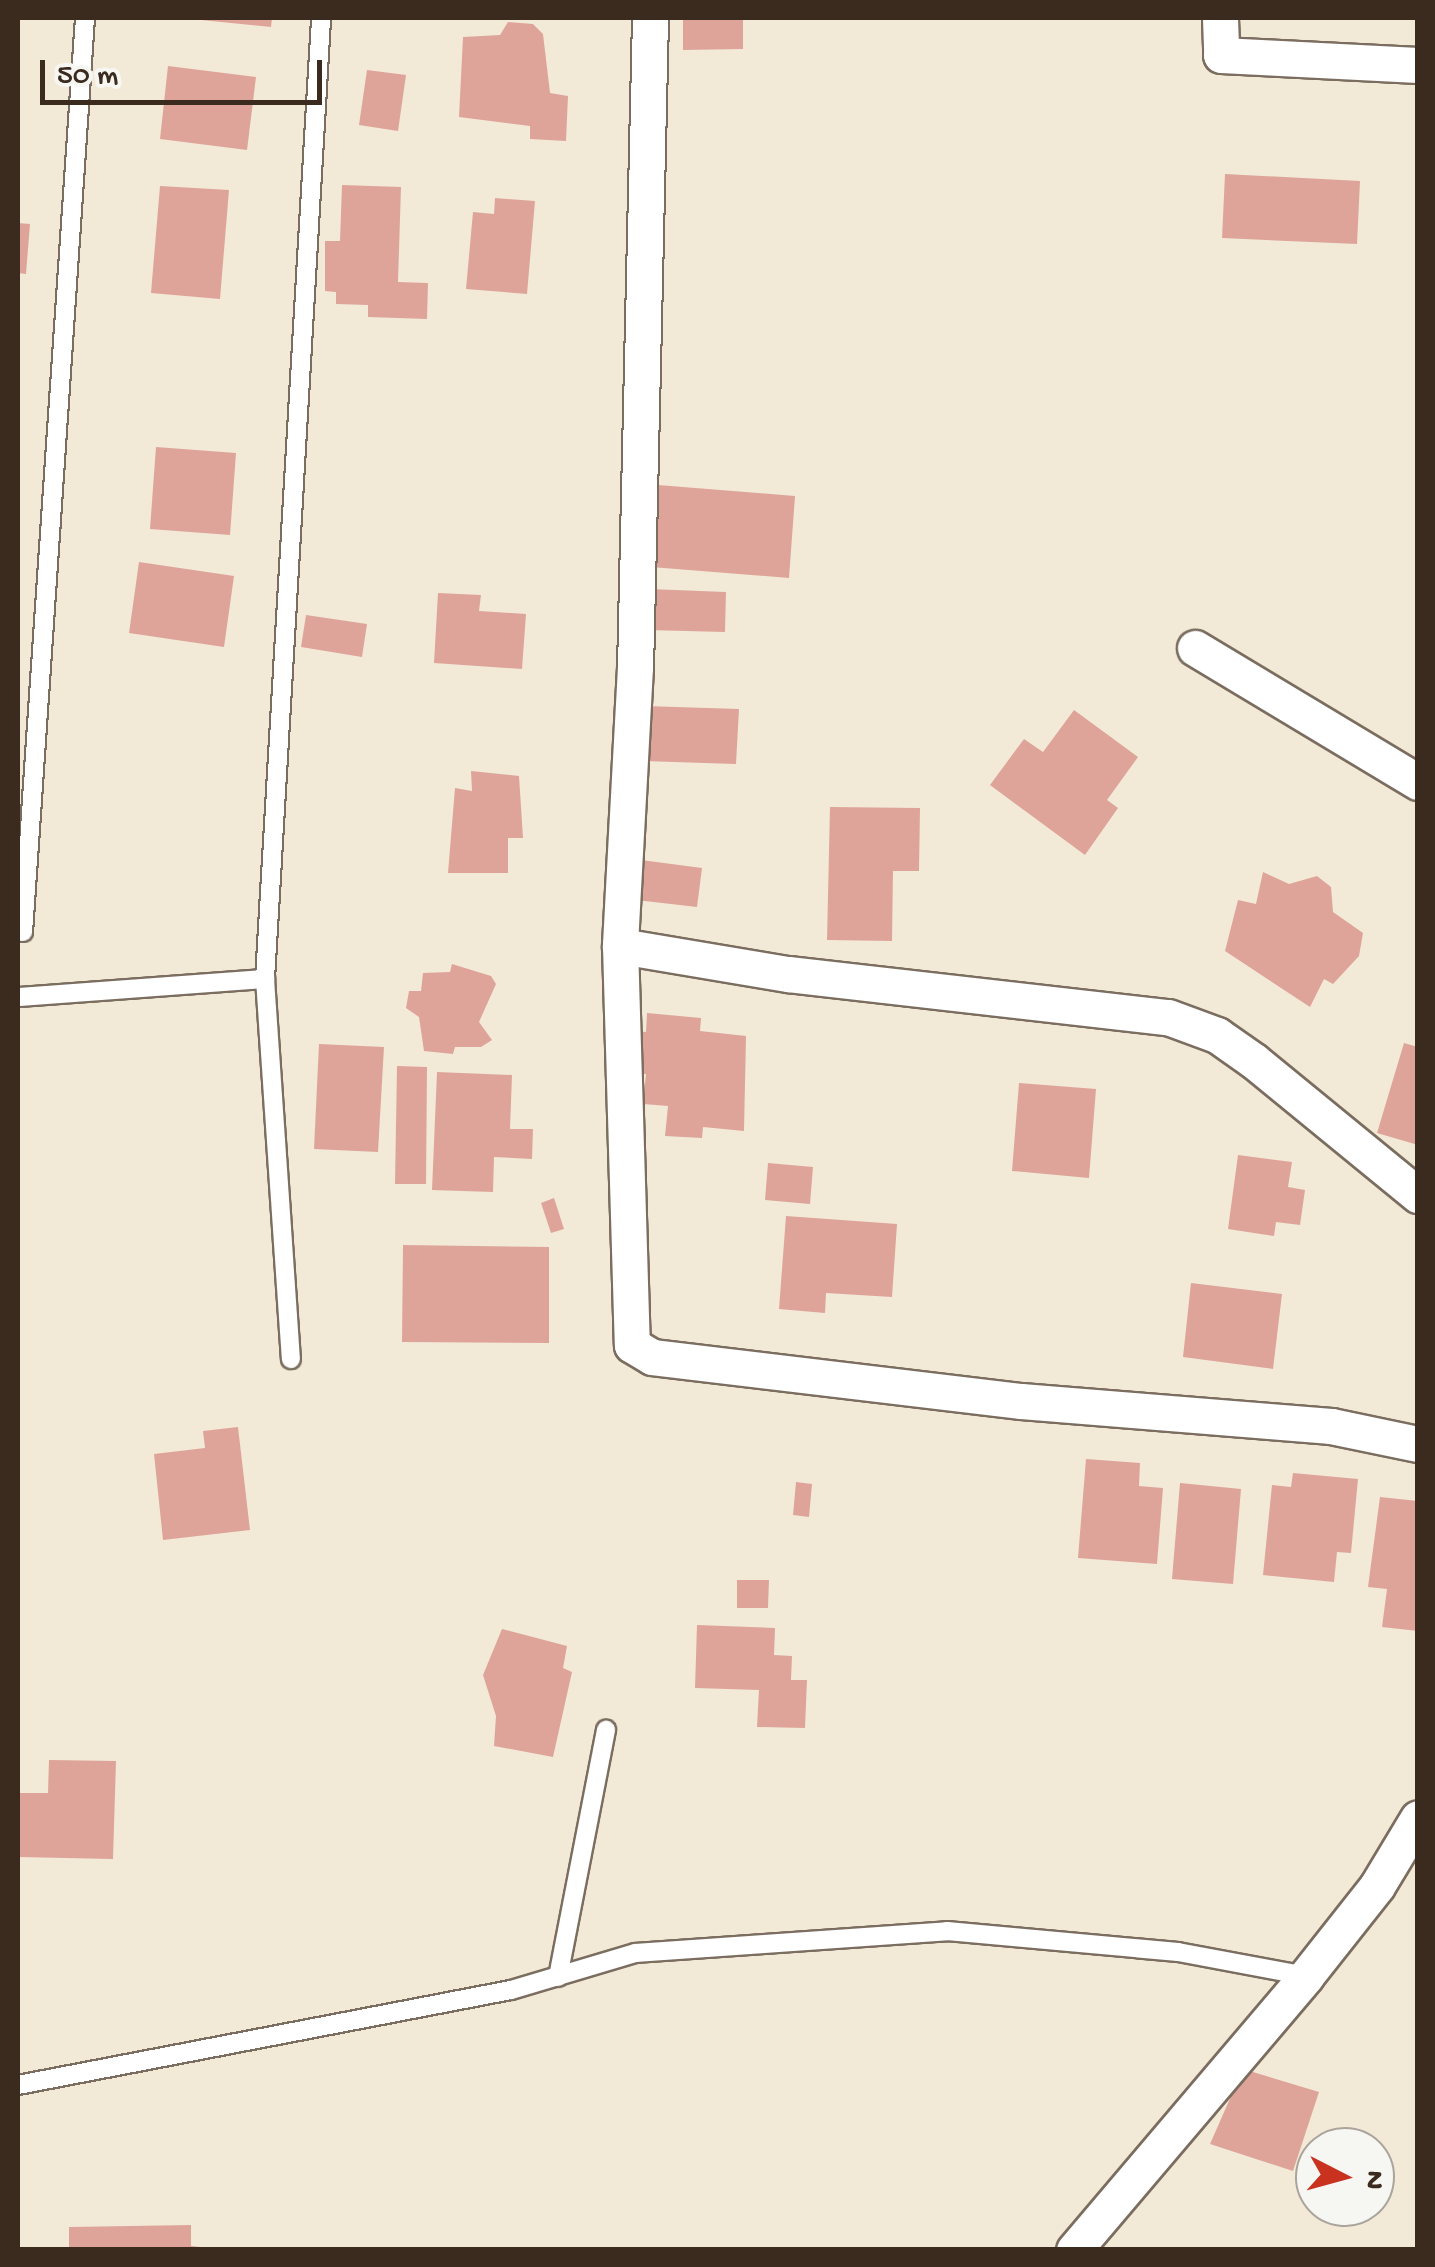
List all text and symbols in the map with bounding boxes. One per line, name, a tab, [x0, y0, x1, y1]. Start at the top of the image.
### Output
scale bar	[45, 40, 328, 102]
text: 50 m	[57, 60, 118, 95]
north arrow	[1295, 2127, 1395, 2227]
text: N	[1356, 2169, 1391, 2191]

